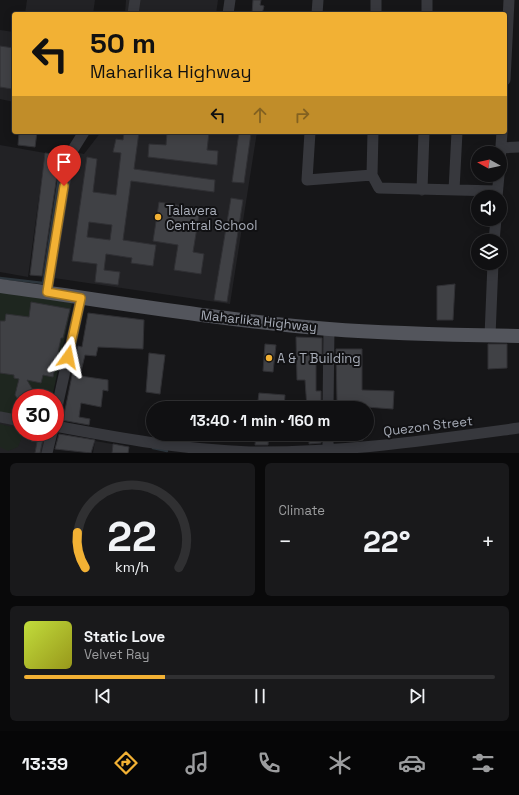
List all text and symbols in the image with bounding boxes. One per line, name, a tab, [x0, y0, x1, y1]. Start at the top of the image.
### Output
text: 50 m	[90, 25, 156, 61]
icon: left	[24, 28, 76, 80]
text: Maharlika Highway	[90, 60, 252, 83]
icon: left	[207, 104, 229, 126]
icon: ahead	[249, 104, 271, 126]
icon: right	[291, 104, 313, 126]
pin	[47, 145, 81, 186]
north arrow	[471, 146, 507, 182]
map controls	[471, 146, 507, 270]
icon: arrive	[53, 151, 75, 173]
button: sound	[471, 190, 507, 226]
place label: Talavera Central School	[166, 202, 257, 234]
marker: Talavera Central School	[153, 212, 163, 222]
button: layers	[471, 234, 507, 270]
street label: Maharlika Highway	[200, 306, 318, 336]
position arrow	[47, 336, 89, 378]
place label: A & T Building	[277, 350, 361, 367]
marker: A & T Building	[264, 353, 274, 363]
speed limit sign: 30	[12, 389, 64, 441]
text: 13:40 · 1 min · 160 m	[190, 411, 330, 430]
street label: Quezon Street	[382, 412, 474, 440]
text: Climate	[279, 502, 325, 519]
text: 22	[108, 509, 157, 562]
text: 22°	[363, 522, 410, 561]
text: −	[279, 527, 292, 555]
text: +	[481, 527, 495, 555]
text: km/h	[115, 557, 149, 575]
text: Static Love	[84, 627, 165, 646]
text: Velvet Ray	[84, 646, 149, 663]
icon: previous	[92, 685, 114, 707]
icon: pause	[249, 685, 271, 707]
icon: next	[406, 685, 428, 707]
icon: directions	[112, 749, 140, 777]
icon: music	[183, 749, 211, 777]
icon: phone	[255, 749, 283, 777]
icon: climate	[326, 749, 354, 777]
icon: car	[398, 749, 426, 777]
icon: filters	[469, 749, 497, 777]
text: 13:39	[22, 752, 68, 775]

